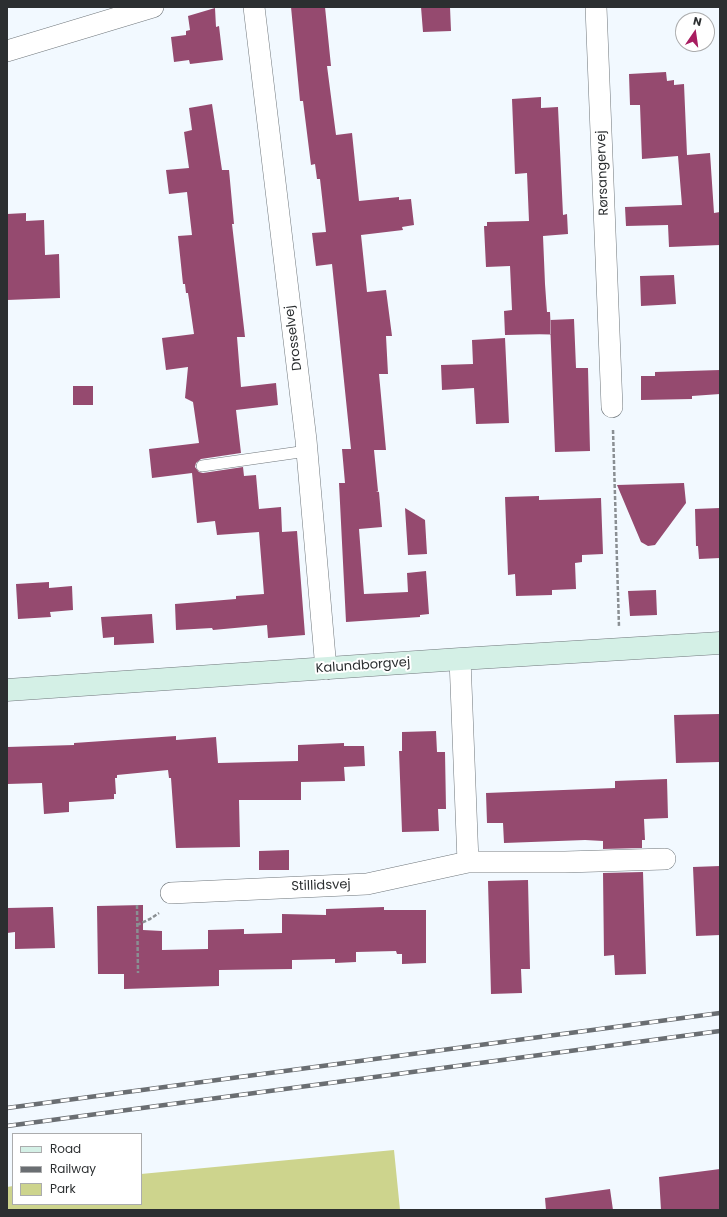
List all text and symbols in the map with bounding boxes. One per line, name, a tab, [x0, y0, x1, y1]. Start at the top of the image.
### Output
north arrow	[675, 12, 715, 52]
text: N	[692, 13, 703, 30]
street label: Rørsangervej	[594, 130, 612, 216]
street label: Drosselvej	[282, 304, 306, 372]
street label: Kalundborgvej	[315, 655, 411, 677]
street label: Stillidsvej	[291, 877, 351, 895]
legend	[12, 1133, 142, 1205]
text: Road	[50, 1140, 81, 1157]
text: Railway	[50, 1160, 96, 1177]
text: Park	[50, 1180, 76, 1197]

